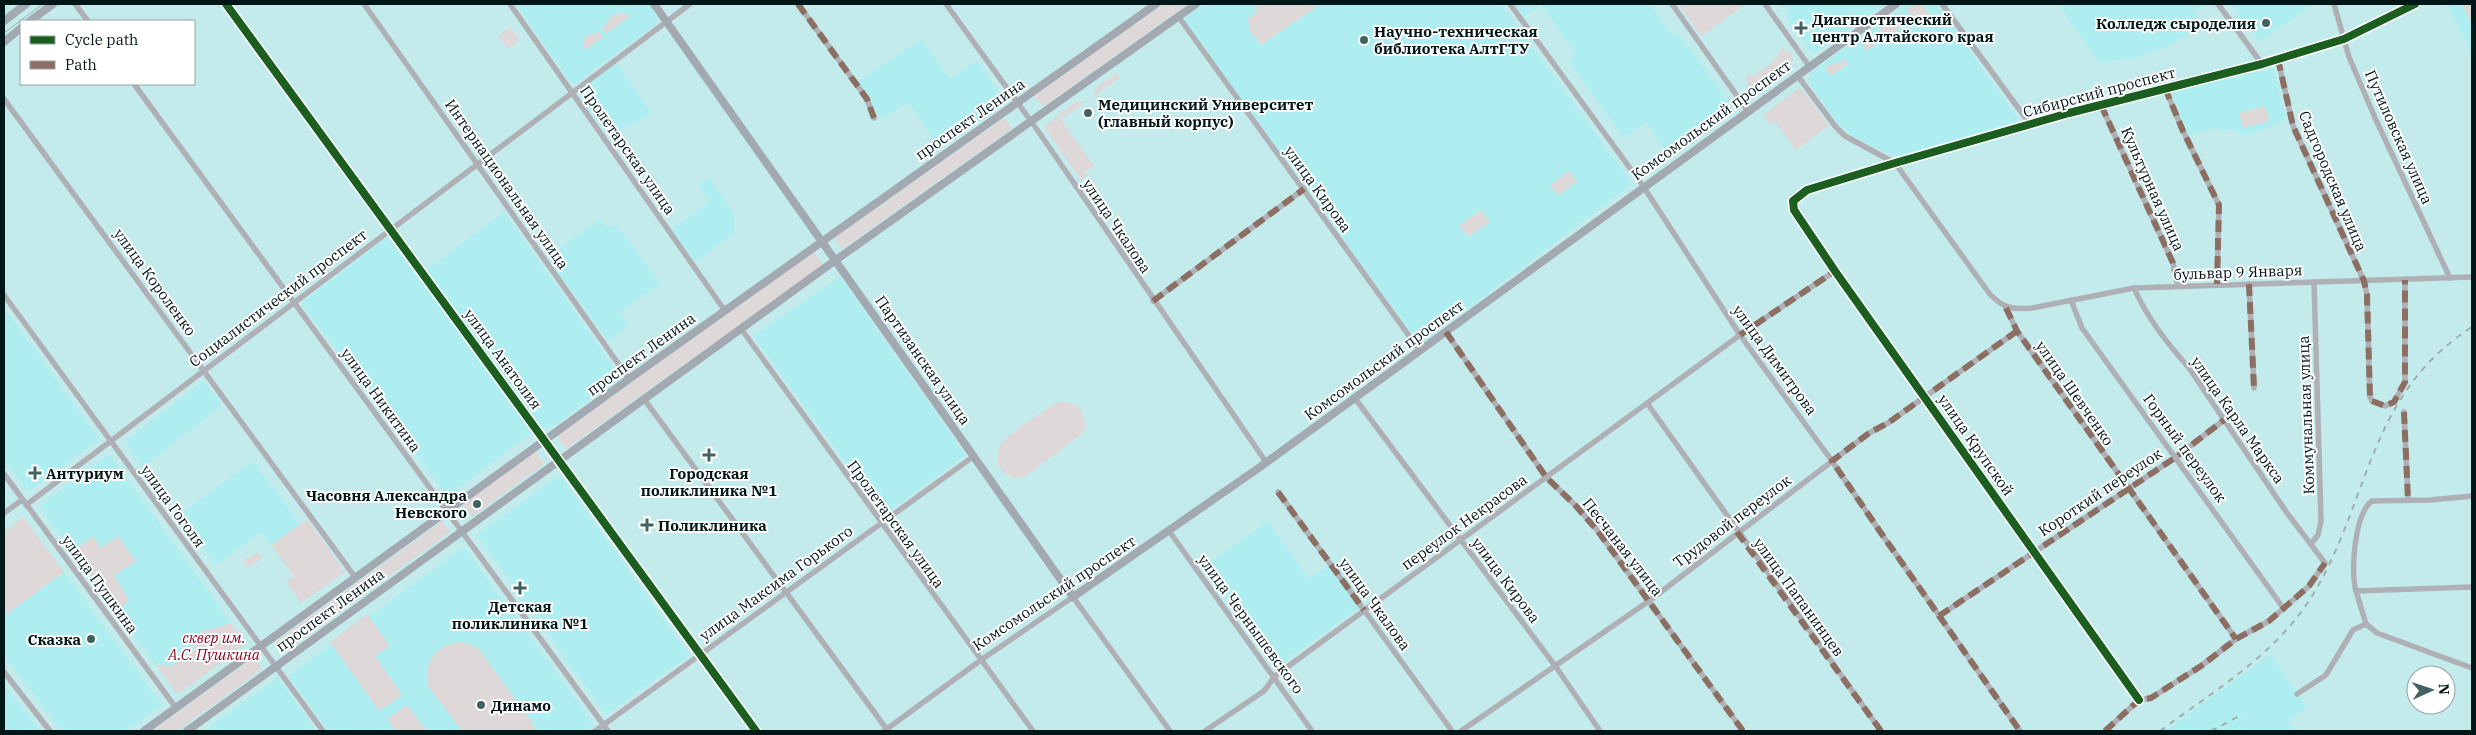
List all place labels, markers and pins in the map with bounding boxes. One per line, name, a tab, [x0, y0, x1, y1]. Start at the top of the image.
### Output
place label: Диагностический центр Алтайского края	[1812, 10, 1994, 46]
place label: Колледж сыроделия	[2096, 14, 2256, 33]
marker: Колледж сыроделия	[2260, 17, 2272, 29]
marker: Диагностический центр Алтайского края	[1794, 21, 1808, 35]
place label: Научно-техническая библиотека АлтГТУ	[1374, 22, 1538, 58]
marker: Научно-техническая библиотека АлтГТУ	[1358, 34, 1370, 46]
place label: Медицинский Университет (главный корпус)	[1098, 95, 1314, 131]
marker: Медицинский Университет (главный корпус)	[1082, 107, 1094, 119]
marker: Городская поликлиника №1	[702, 448, 716, 462]
place label: Антуриум	[46, 464, 124, 483]
place label: Городская поликлиника №1	[641, 464, 777, 500]
marker: Антуриум	[28, 466, 42, 480]
place label: Часовня Александра Невского	[306, 486, 467, 522]
marker: Часовня Александра Невского	[471, 498, 483, 510]
place label: Поликлиника	[658, 516, 767, 535]
marker: Поликлиника	[640, 518, 654, 532]
marker: Детская поликлиника №1	[513, 581, 527, 595]
place label: Детская поликлиника №1	[452, 597, 588, 633]
place label: Сказка	[27, 630, 81, 649]
marker: Сказка	[85, 633, 97, 645]
place label: Динамо	[491, 696, 551, 715]
marker: Динамо	[475, 699, 487, 711]

